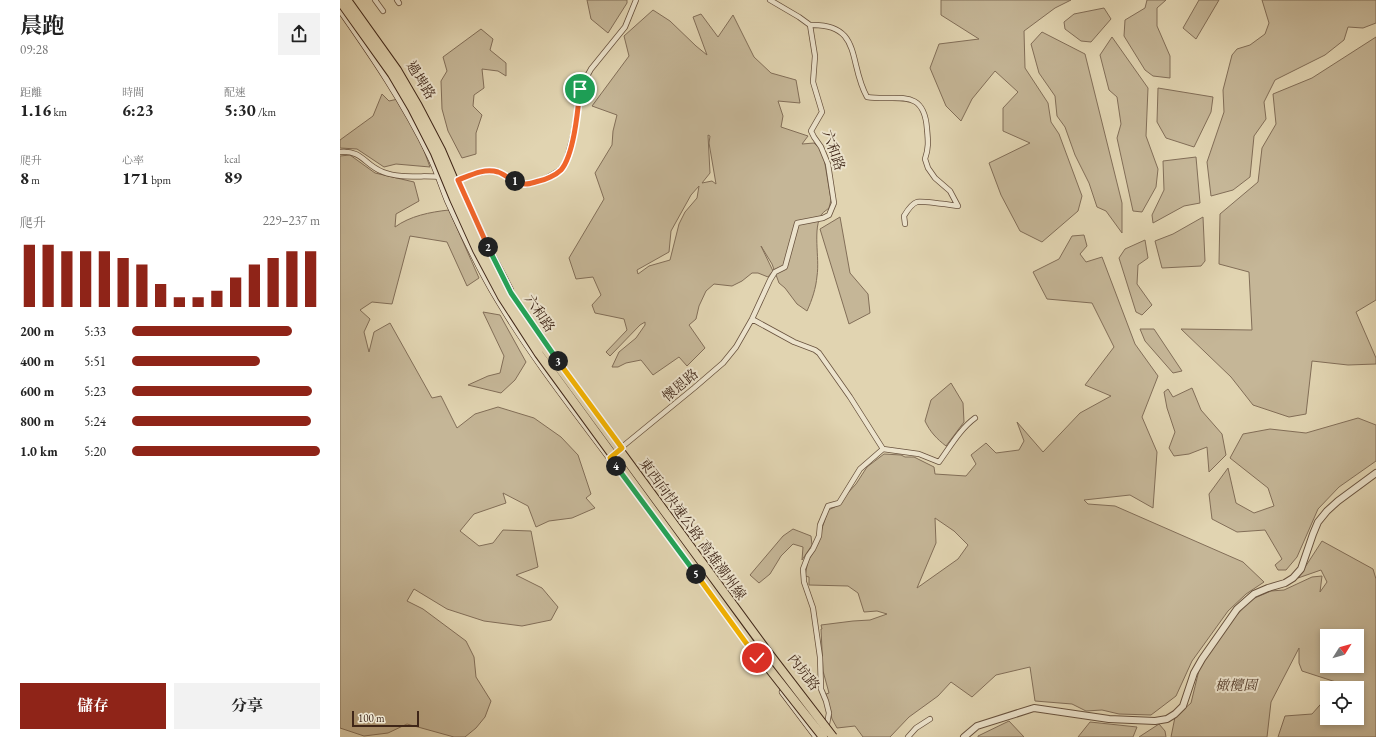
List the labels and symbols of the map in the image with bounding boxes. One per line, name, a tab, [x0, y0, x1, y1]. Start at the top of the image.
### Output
street label: 過埤路	[402, 57, 440, 103]
pin	[563, 72, 597, 106]
street label: 六和路	[819, 127, 849, 173]
pin: 1	[505, 171, 525, 191]
pin: 2	[478, 237, 498, 257]
street label: 六和路	[521, 291, 559, 335]
pin: 3	[548, 351, 568, 371]
street label: 懷恩路	[658, 365, 702, 405]
street label: 東西向快速公路 高雄潮州線	[636, 455, 750, 603]
pin: 4	[606, 456, 626, 476]
pin: 5	[686, 564, 706, 584]
north arrow	[1320, 629, 1364, 673]
pin	[740, 641, 774, 675]
street label: 內坑路	[784, 650, 824, 694]
park label: 橄欖園	[1215, 676, 1259, 694]
scale bar	[352, 709, 419, 728]

